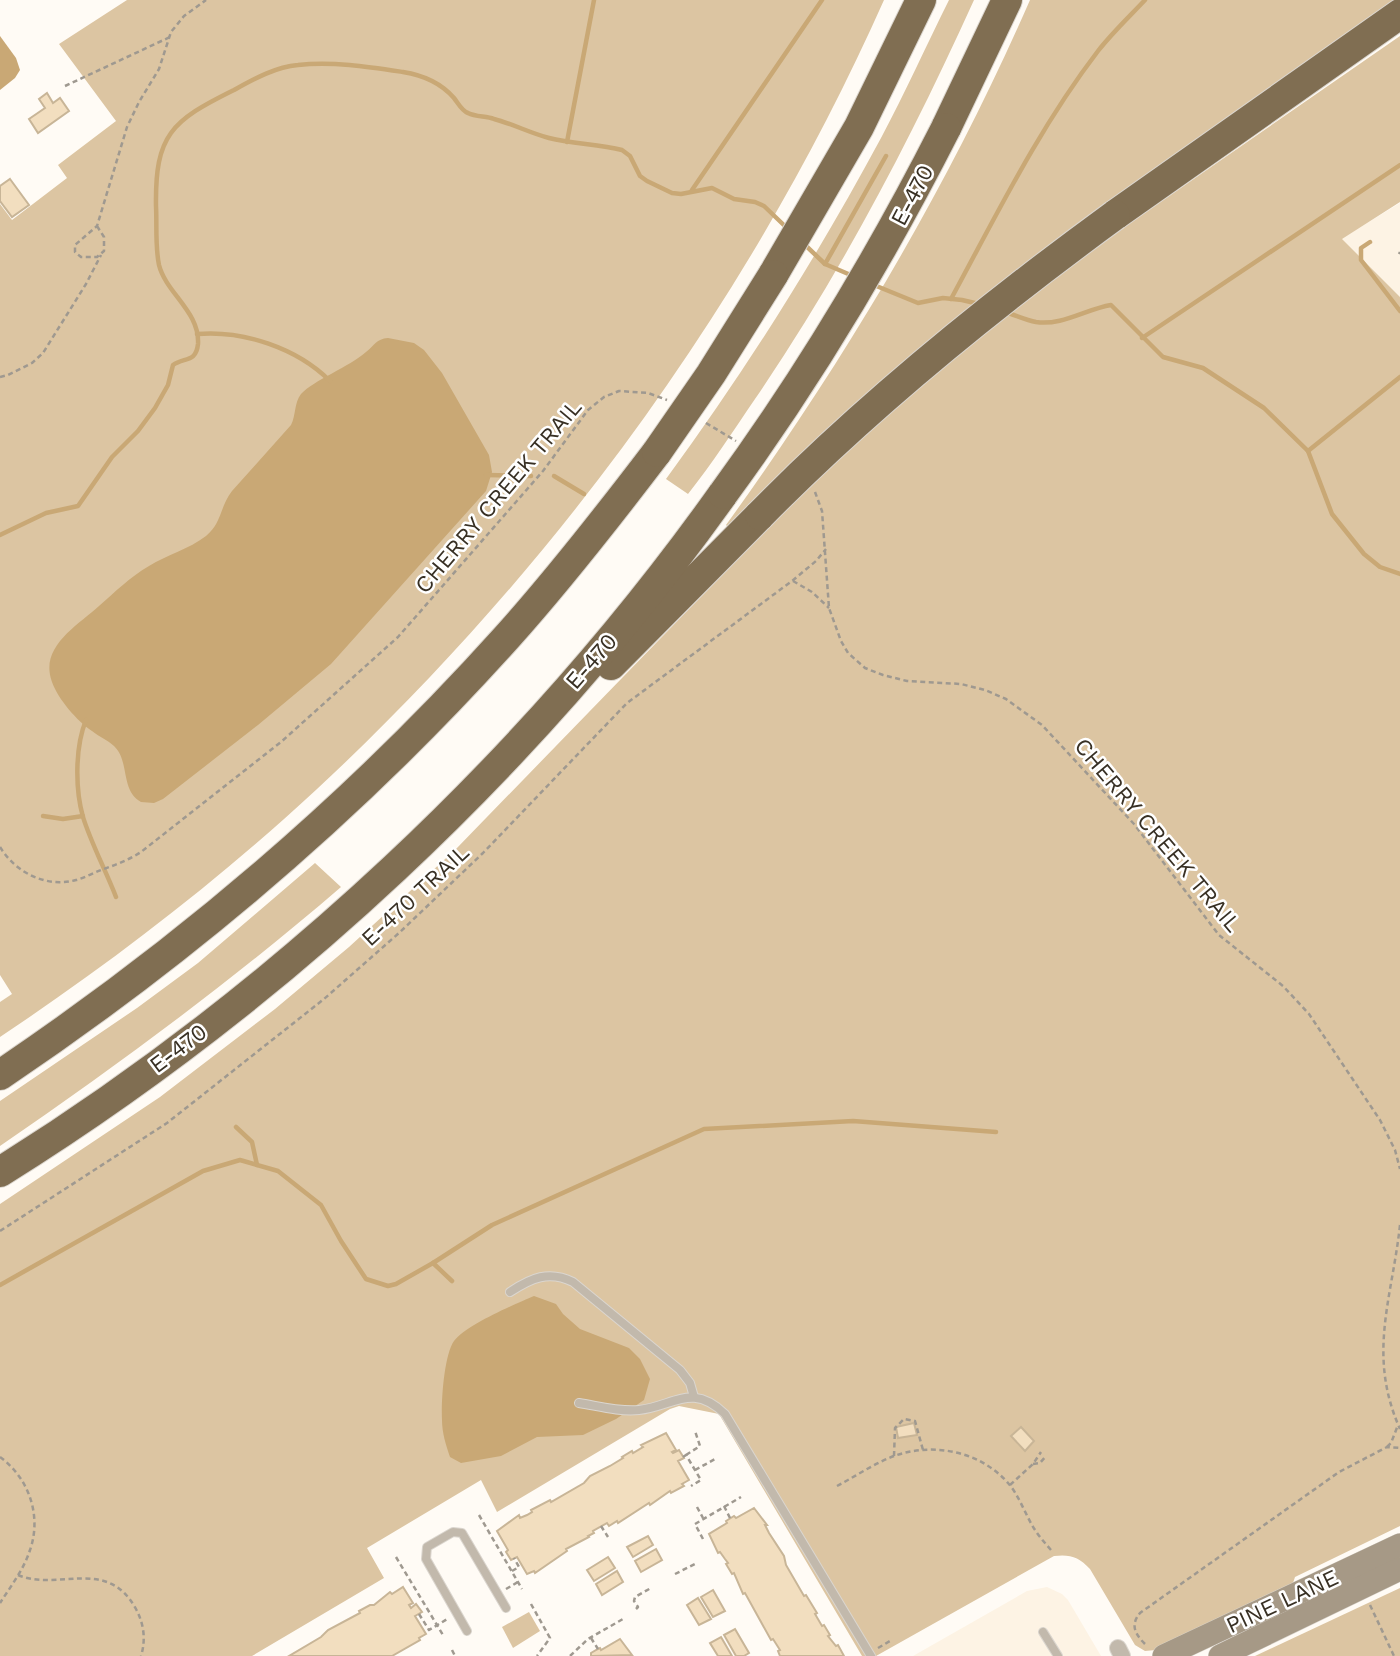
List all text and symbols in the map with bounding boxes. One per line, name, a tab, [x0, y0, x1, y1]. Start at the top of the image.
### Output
street label: E-470	[885, 160, 940, 230]
street label: CHERRY CREEK TRAIL	[409, 394, 588, 599]
street label: E-470	[560, 628, 623, 695]
street label: CHERRY CREEK TRAIL	[1069, 733, 1247, 938]
street label: E-470 TRAIL	[356, 839, 475, 952]
street label: E-470	[144, 1018, 212, 1079]
street label: PINE LANE	[1222, 1564, 1343, 1639]

